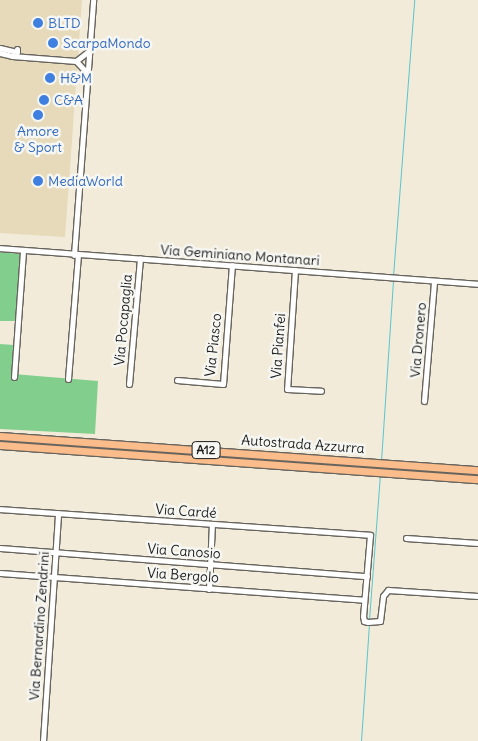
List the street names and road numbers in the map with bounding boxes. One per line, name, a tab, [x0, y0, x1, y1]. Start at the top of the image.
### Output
street label: Via Geminiano Montanari	[160, 241, 320, 269]
street label: Via Pocapaglia	[111, 273, 135, 367]
street label: Via Dronero	[406, 302, 430, 378]
street label: Via Piasco	[201, 312, 225, 378]
street label: Via Pianfei	[267, 313, 289, 379]
street label: Autostrada Azzurra	[241, 431, 365, 457]
road number: A12	[191, 440, 221, 460]
street label: Via Cardé	[155, 500, 217, 522]
street label: Via Canosio	[147, 540, 221, 562]
street label: Via Bernardino Zendrini	[25, 551, 53, 701]
street label: Via Bergolo	[146, 564, 220, 586]

